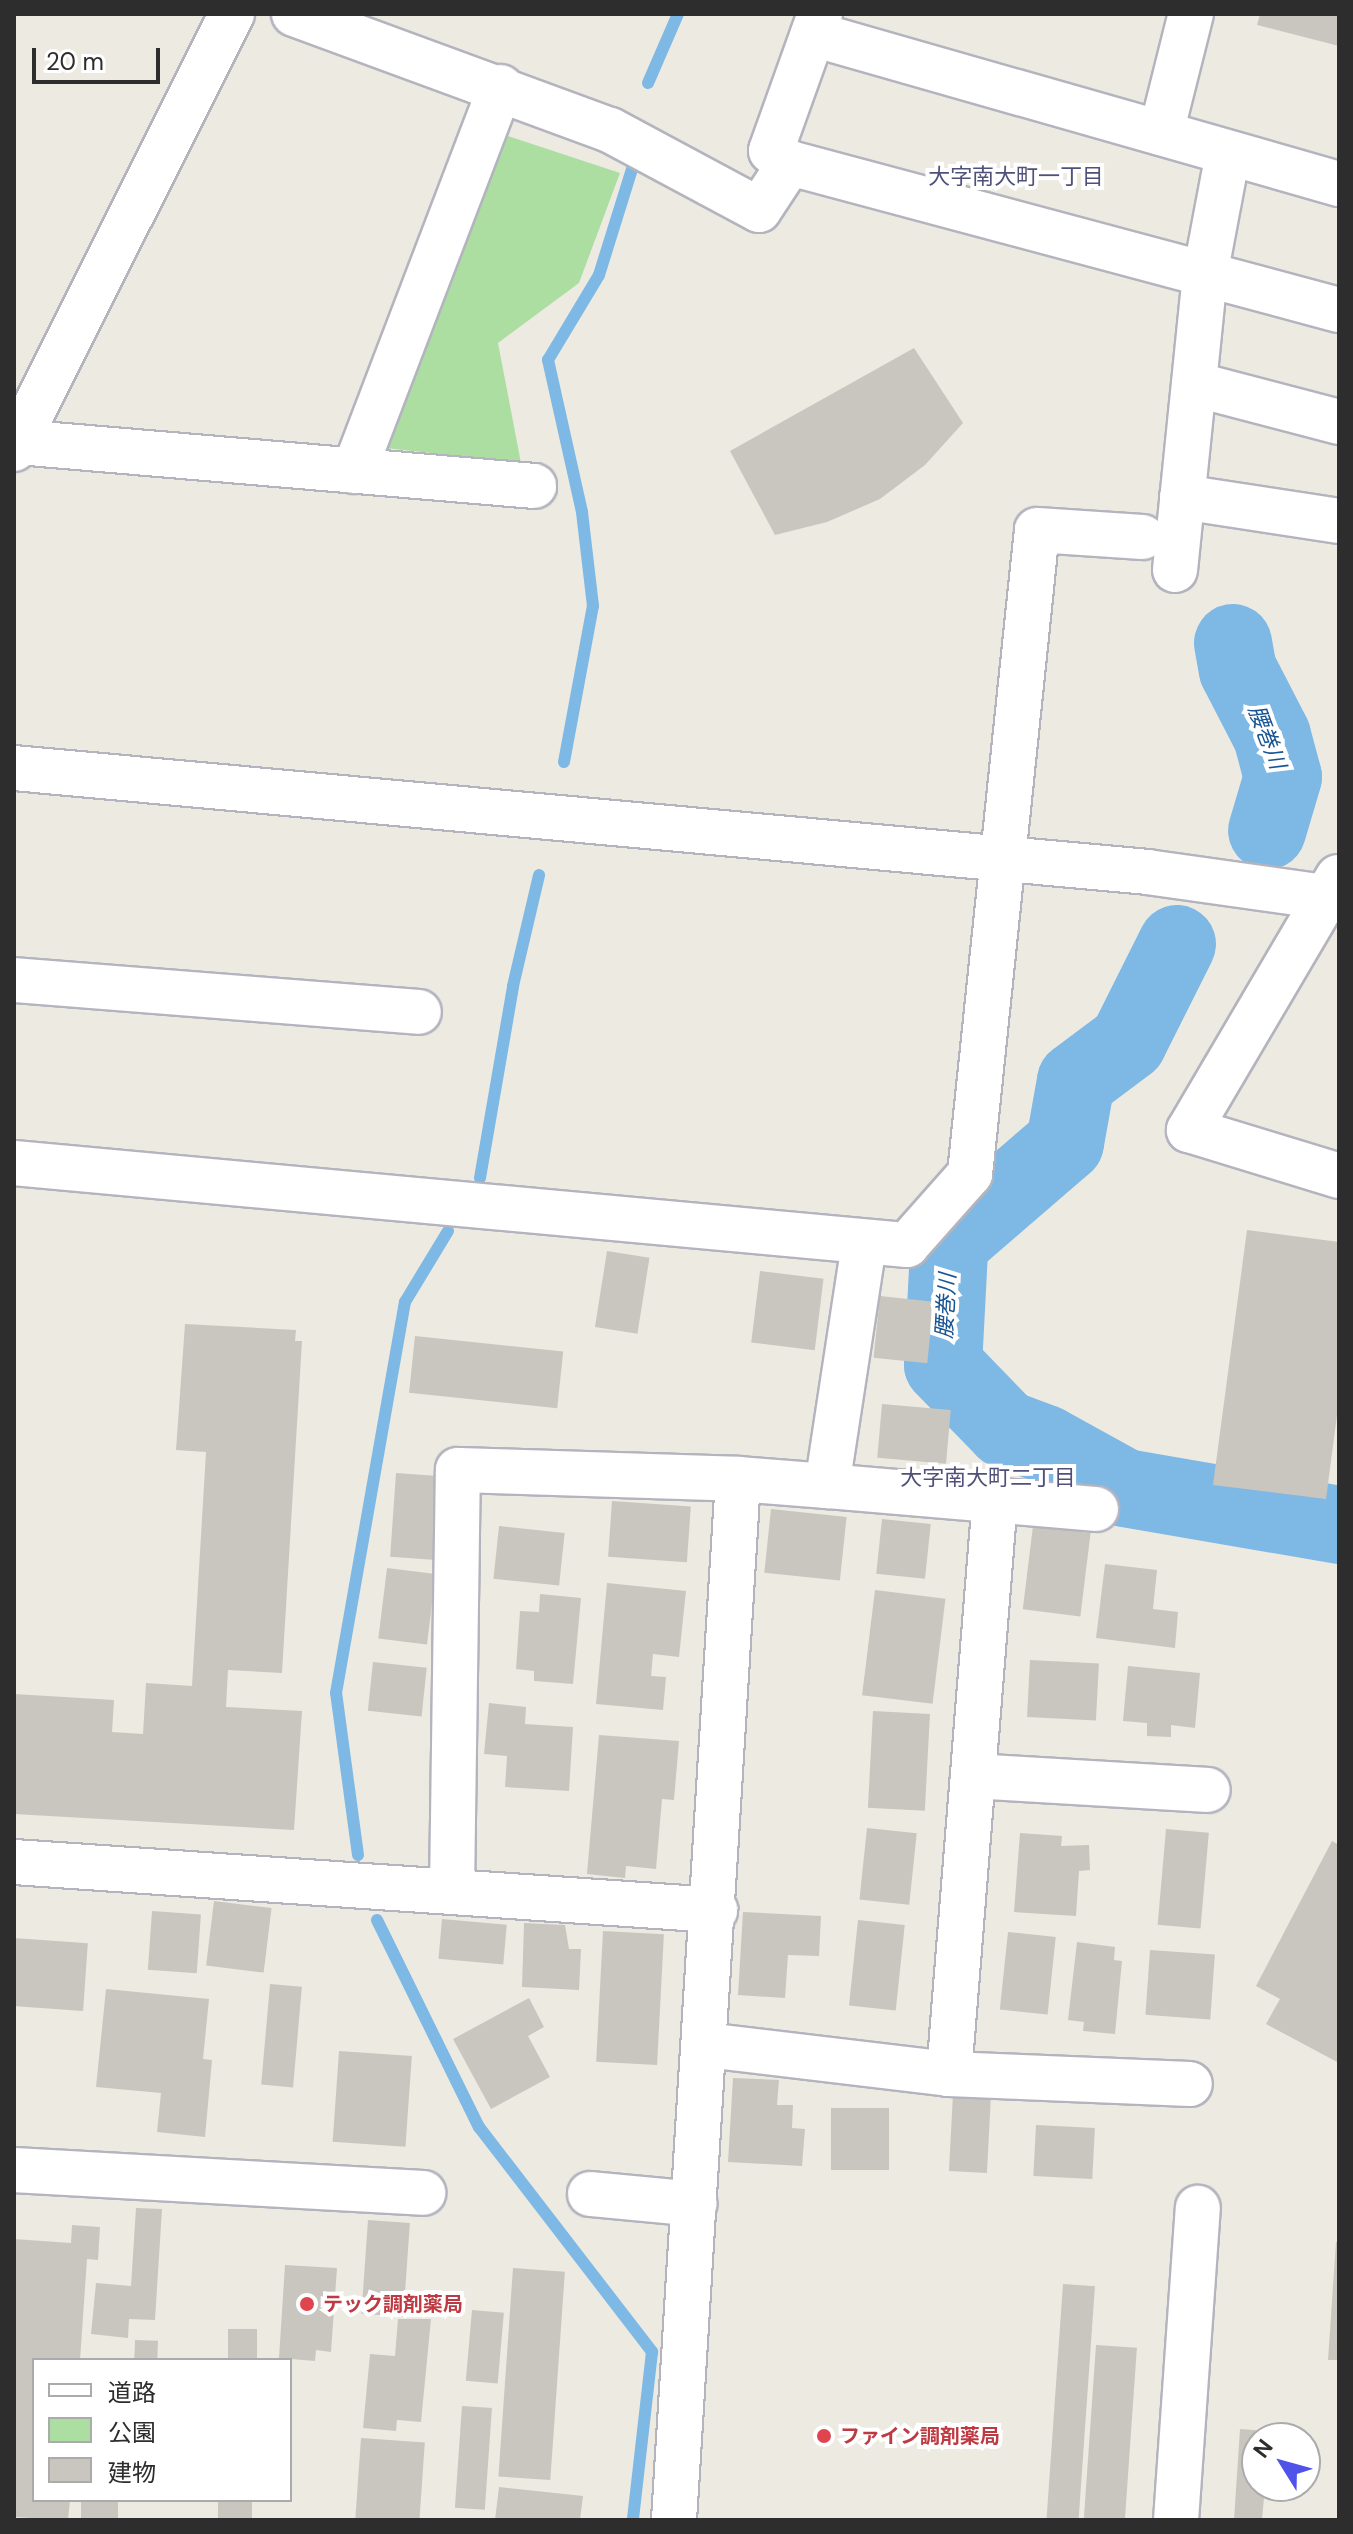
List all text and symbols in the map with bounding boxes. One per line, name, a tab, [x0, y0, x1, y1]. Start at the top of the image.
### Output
scale bar	[36, 32, 164, 82]
text: 20 m	[46, 46, 104, 77]
district label: 大字南大町一丁目	[928, 164, 1104, 190]
water label: 腰巻川	[1243, 701, 1291, 773]
water label: 腰巻川	[931, 1272, 961, 1340]
district label: 大字南大町二丁目	[900, 1465, 1076, 1491]
place label: テック調剤薬局	[323, 2292, 463, 2316]
marker: テック調剤薬局	[298, 2295, 316, 2313]
legend	[32, 2358, 292, 2502]
text: 道路	[108, 2377, 156, 2408]
text: 公園	[108, 2417, 156, 2448]
north arrow	[1241, 2422, 1321, 2502]
place label: ファイン調剤薬局	[840, 2424, 1000, 2448]
marker: ファイン調剤薬局	[815, 2427, 833, 2445]
text: N	[1247, 2433, 1279, 2464]
text: 建物	[108, 2457, 156, 2488]

